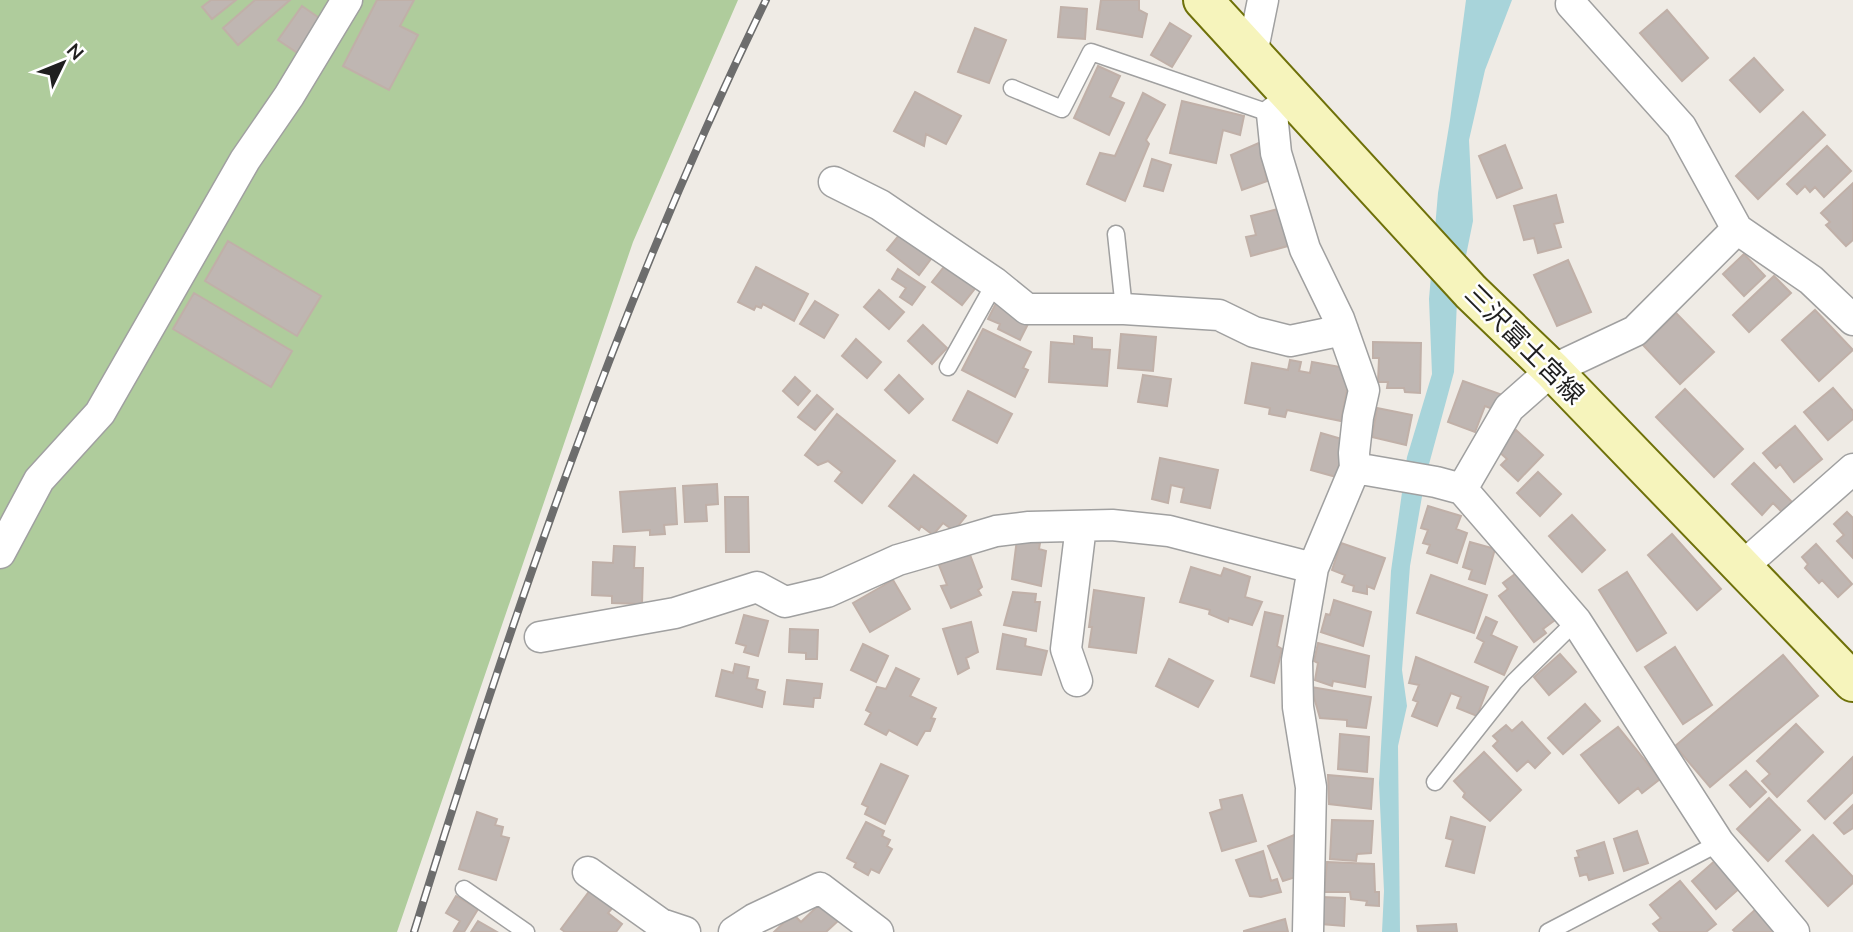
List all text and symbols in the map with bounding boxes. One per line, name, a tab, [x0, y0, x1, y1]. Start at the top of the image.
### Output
north arrow	[28, 28, 98, 98]
text: N	[62, 38, 89, 65]
street label: 三沢富士宮線	[1458, 277, 1592, 411]

